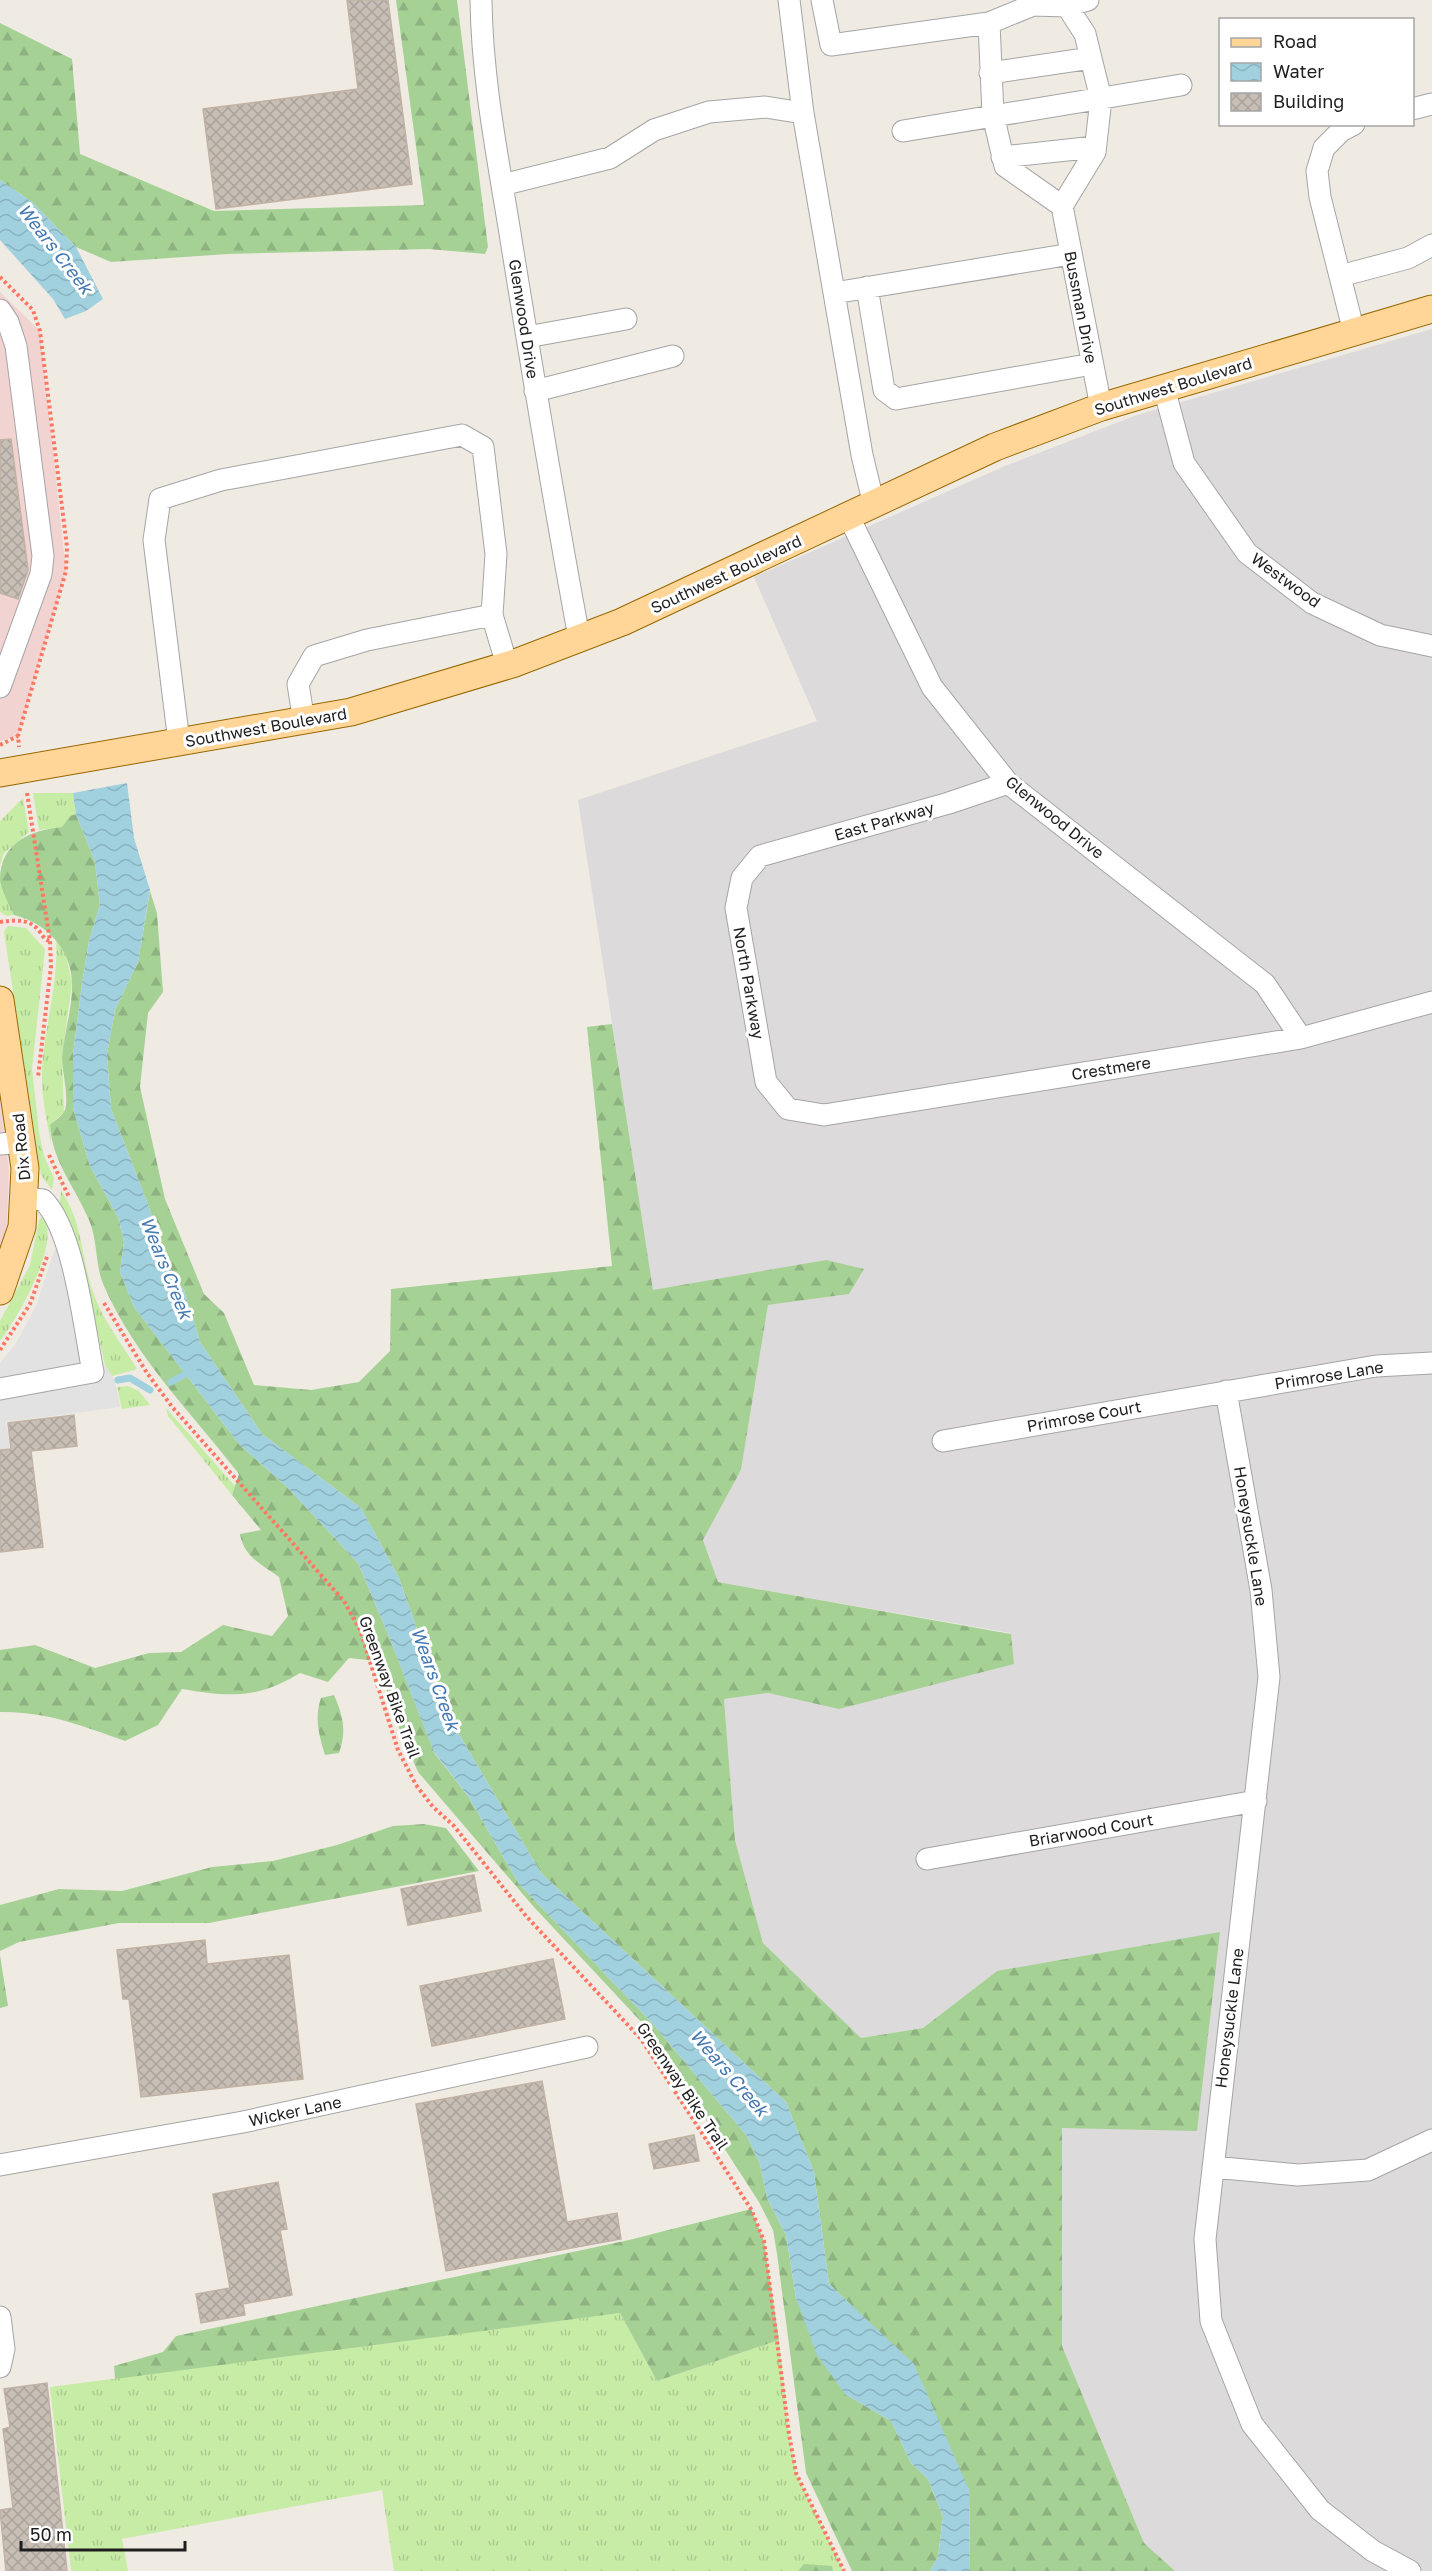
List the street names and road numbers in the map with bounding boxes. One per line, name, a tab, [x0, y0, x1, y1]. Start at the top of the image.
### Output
street label: Bussman Drive	[1060, 249, 1102, 365]
street label: Glenwood Drive	[505, 258, 543, 380]
street label: Southwest Boulevard	[1092, 352, 1254, 420]
street label: Southwest Boulevard	[647, 530, 805, 618]
street label: Westwood	[1247, 548, 1325, 612]
street label: Southwest Boulevard	[184, 703, 348, 751]
street label: Glenwood Drive	[1002, 771, 1108, 863]
street label: East Parkway	[832, 797, 936, 845]
street label: North Parkway	[729, 925, 769, 1041]
street label: Crestmere	[1070, 1052, 1152, 1084]
street label: Dix Road	[8, 1112, 34, 1182]
street label: Primrose Lane	[1273, 1357, 1385, 1393]
street label: Primrose Court	[1025, 1396, 1143, 1436]
street label: Honeysuckle Lane	[1230, 1465, 1272, 1607]
street label: Greenway Bike Trail	[355, 1613, 425, 1761]
street label: Briarwood Court	[1027, 1809, 1155, 1851]
street label: Honeysuckle Lane	[1210, 1947, 1248, 2089]
street label: Greenway Bike Trail	[633, 2018, 733, 2154]
street label: Wicker Lane	[247, 2091, 343, 2131]

